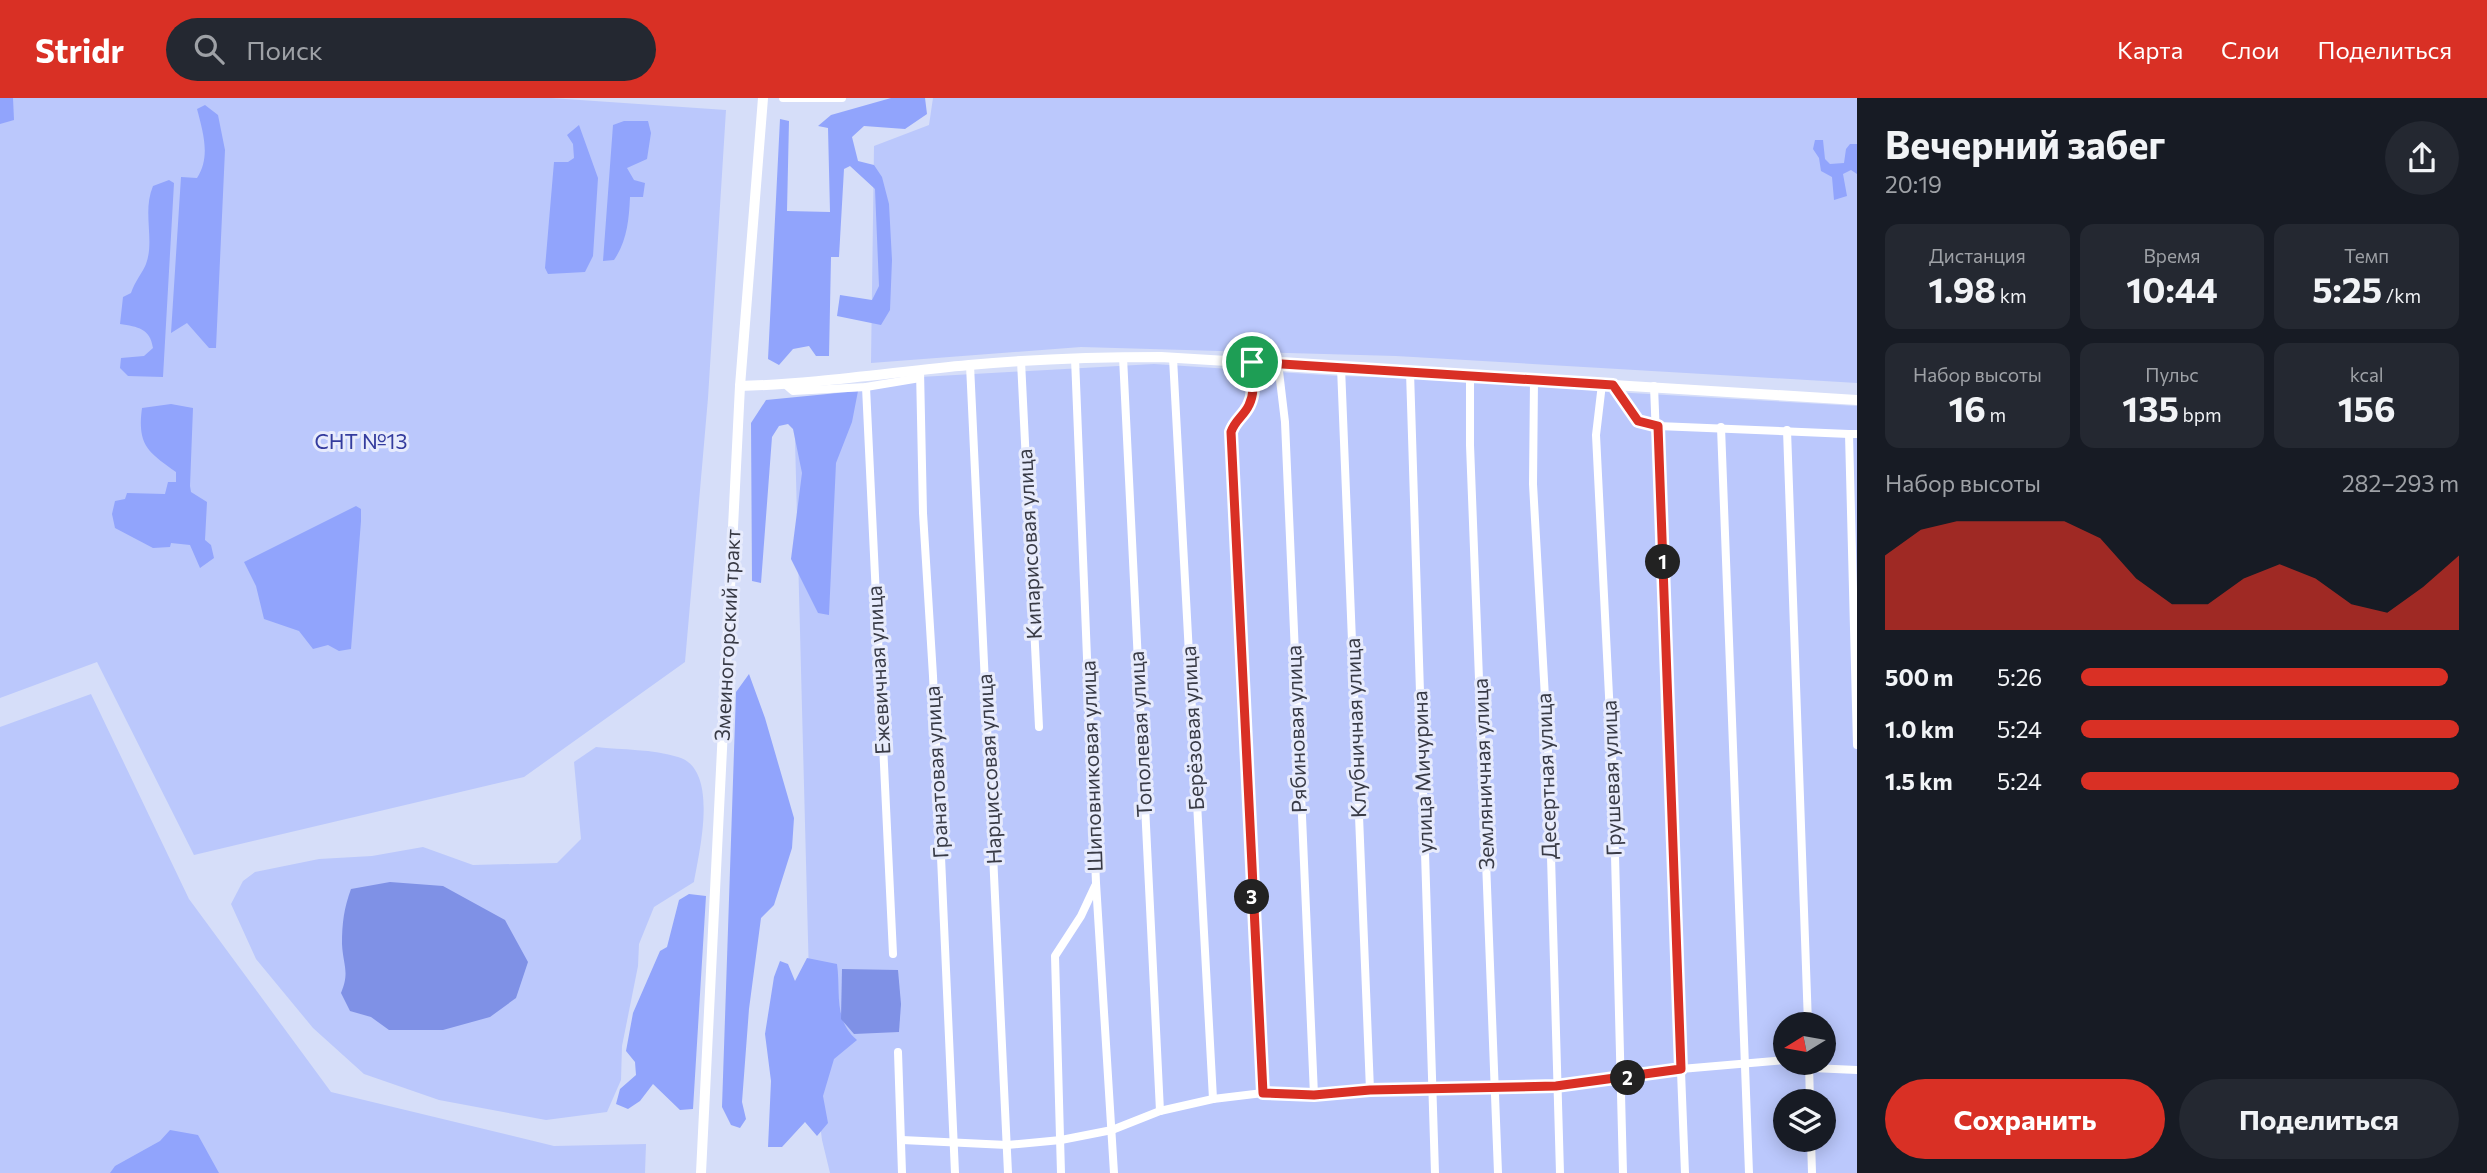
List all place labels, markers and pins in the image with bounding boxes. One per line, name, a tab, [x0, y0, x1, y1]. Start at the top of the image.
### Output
pin	[1222, 332, 1282, 392]
pin: 1	[1646, 545, 1680, 580]
pin: 3	[1234, 880, 1270, 914]
pin: 2	[1610, 1060, 1646, 1096]

